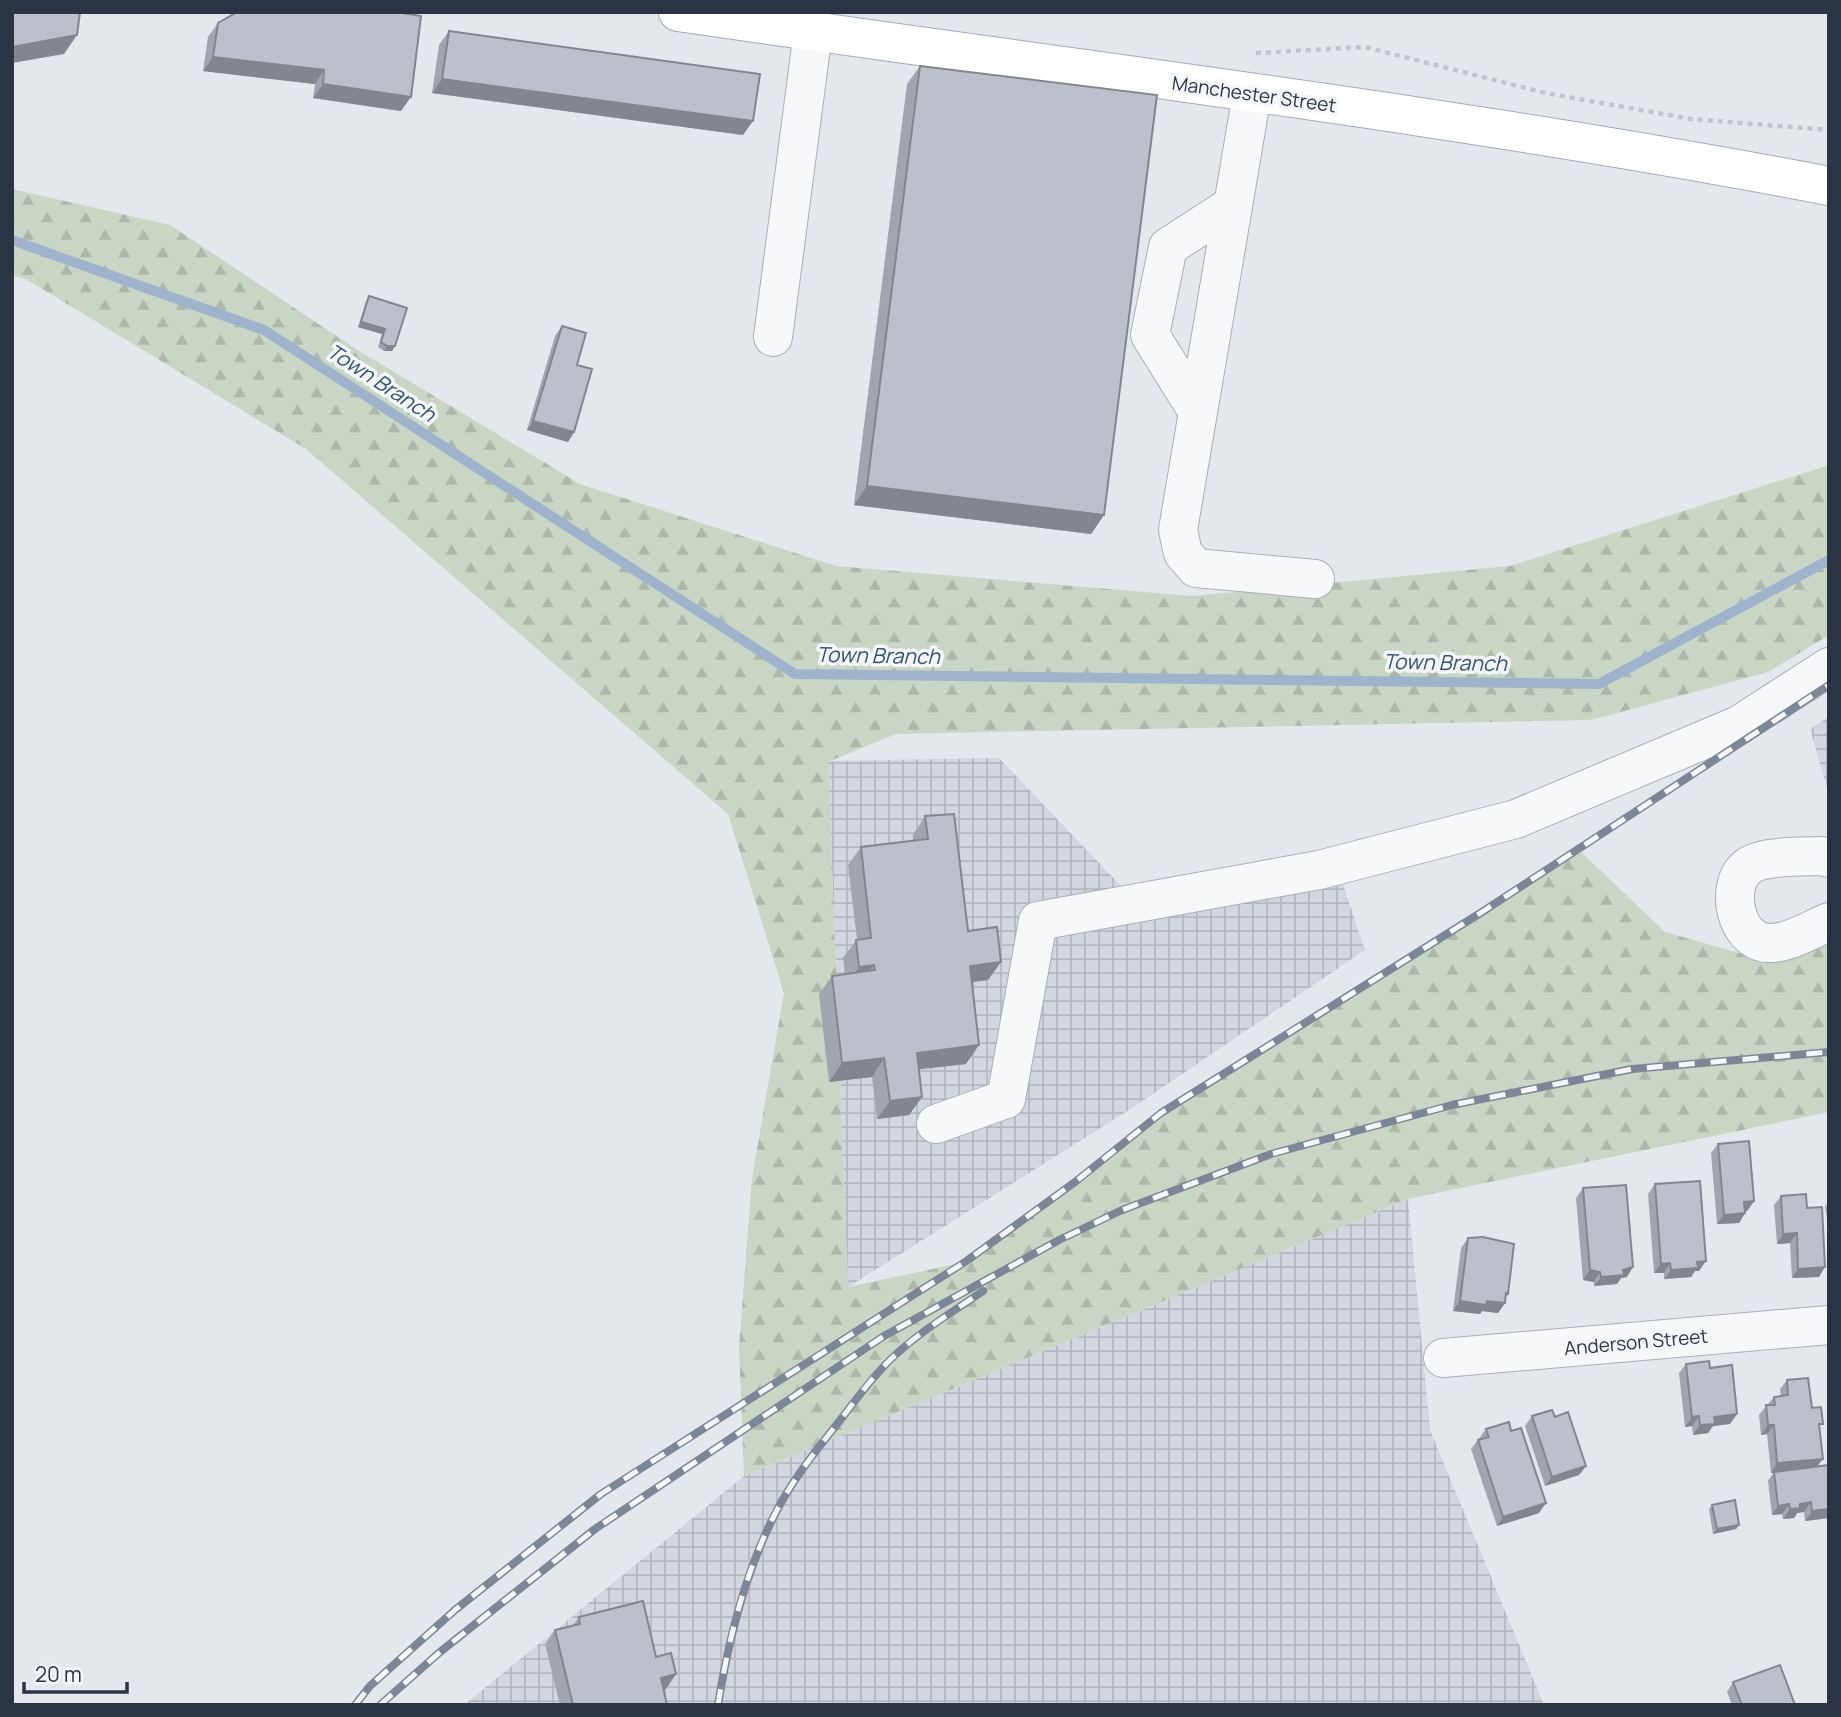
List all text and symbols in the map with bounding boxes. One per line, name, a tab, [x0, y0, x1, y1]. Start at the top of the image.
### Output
street label: Manchester Street	[1170, 70, 1338, 118]
water label: Town Branch	[322, 337, 442, 428]
water label: Town Branch	[816, 640, 942, 670]
water label: Town Branch	[1383, 647, 1509, 677]
street label: Anderson Street	[1563, 1323, 1709, 1361]
scale bar	[24, 1650, 128, 1694]
text: 20 m	[35, 1660, 82, 1688]

